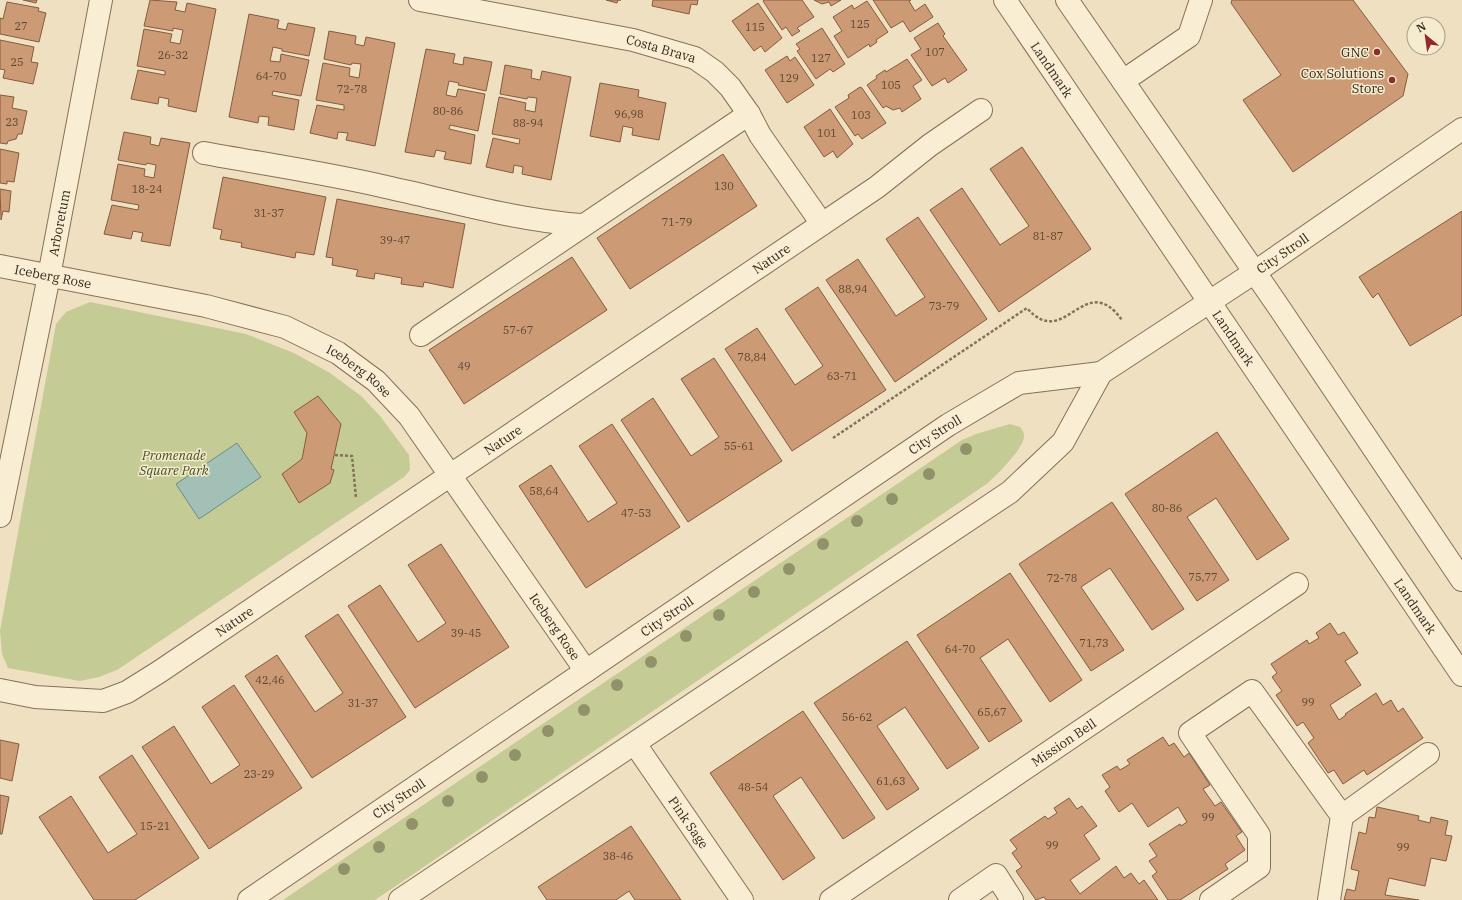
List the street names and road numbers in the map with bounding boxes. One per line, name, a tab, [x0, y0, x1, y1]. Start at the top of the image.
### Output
street label: Costa Brava	[625, 31, 698, 67]
street label: Landmark	[1027, 39, 1077, 101]
street label: Arboretum	[45, 188, 74, 258]
street label: City Stroll	[1253, 229, 1312, 278]
street label: Nature	[749, 240, 794, 278]
street label: Iceberg Rose	[13, 261, 93, 293]
street label: Landmark	[1208, 307, 1259, 370]
street label: Iceberg Rose	[324, 341, 395, 401]
street label: City Stroll	[905, 411, 965, 458]
street label: Nature	[481, 421, 525, 459]
street label: Landmark	[1390, 575, 1440, 638]
street label: Iceberg Rose	[525, 590, 584, 664]
street label: City Stroll	[637, 593, 697, 641]
street label: Nature	[212, 603, 257, 640]
street label: Mission Bell	[1028, 715, 1099, 771]
street label: City Stroll	[369, 775, 429, 823]
street label: Pink Sage	[664, 793, 712, 852]

